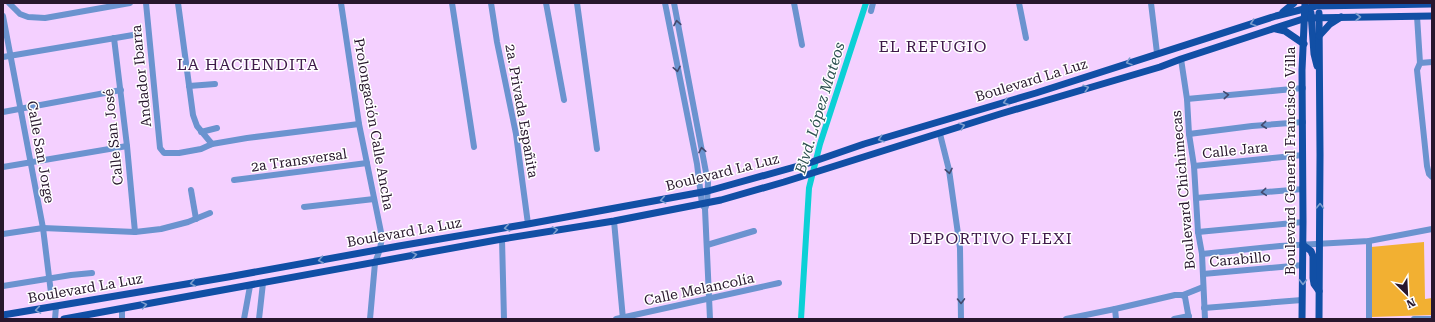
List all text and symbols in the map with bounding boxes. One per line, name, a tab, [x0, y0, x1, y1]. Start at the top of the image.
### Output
one-way arrow	[1355, 13, 1361, 21]
one-way arrow	[1250, 18, 1257, 27]
one-way arrow	[673, 19, 682, 26]
street label: Andador Ibarra	[128, 24, 154, 128]
street label: Prolongación Calle Ancha	[351, 37, 397, 212]
district label: EL REFUGIO	[878, 37, 988, 56]
water label: Blvd. López Mateos	[791, 40, 849, 177]
street label: 2a. Privada Españita	[502, 43, 542, 180]
street label: Boulevard General Francisco Villa	[1282, 46, 1298, 275]
district label: LA HACIENDITA	[177, 55, 319, 74]
street label: Boulevard La Luz	[973, 55, 1089, 105]
one-way arrow	[1126, 57, 1133, 66]
one-way arrow	[673, 66, 681, 72]
one-way arrow	[1082, 84, 1089, 93]
street label: Calle San José	[100, 88, 126, 186]
one-way arrow	[1223, 91, 1229, 100]
one-way arrow	[1002, 97, 1009, 106]
street label: Calle San Jorge	[24, 100, 58, 205]
street label: Boulevard Chichimecas	[1168, 109, 1198, 270]
one-way arrow	[1261, 120, 1267, 129]
one-way arrow	[958, 123, 965, 131]
one-way arrow	[878, 134, 885, 143]
street label: Calle Jara	[1201, 139, 1269, 161]
street label: 2a Transversal	[250, 145, 349, 175]
one-way arrow	[699, 147, 707, 153]
street label: Boulevard La Luz	[664, 150, 781, 194]
one-way arrow	[945, 168, 953, 175]
one-way arrow	[1261, 188, 1267, 197]
one-way arrow	[659, 195, 666, 204]
one-way arrow	[1316, 203, 1324, 209]
street label: Boulevard La Luz	[345, 214, 463, 250]
one-way arrow	[504, 223, 510, 232]
one-way arrow	[552, 226, 559, 235]
district label: DEPORTIVO FLEXI	[909, 229, 1073, 248]
street label: Carabillo	[1209, 248, 1271, 270]
one-way arrow	[411, 252, 417, 260]
one-way arrow	[318, 256, 324, 264]
street label: Calle Melancolía	[643, 269, 756, 308]
street label: Boulevard La Luz	[26, 270, 144, 306]
north arrow	[1387, 274, 1427, 314]
one-way arrow	[190, 278, 196, 287]
one-way arrow	[1298, 279, 1307, 285]
text: N	[1404, 295, 1417, 311]
one-way arrow	[957, 298, 965, 304]
one-way arrow	[141, 301, 147, 310]
one-way arrow	[35, 305, 41, 314]

